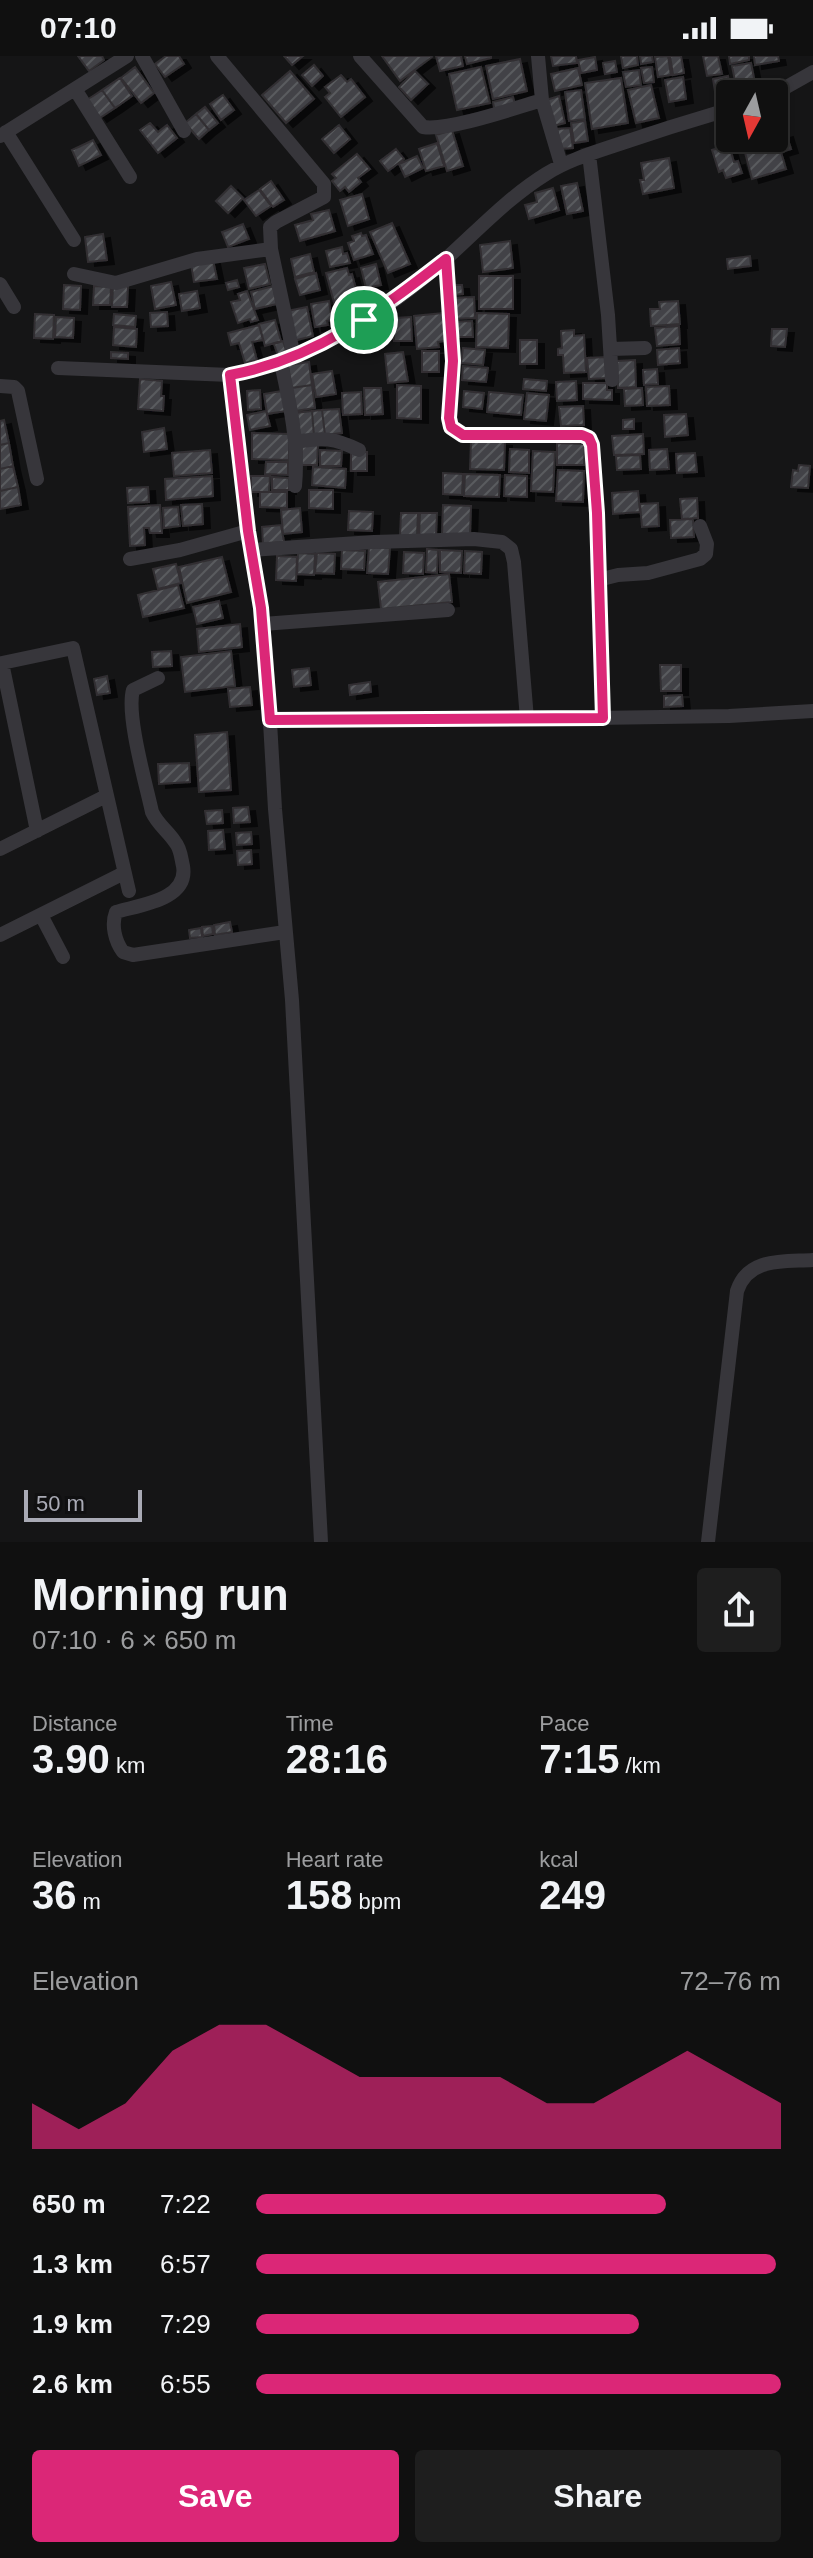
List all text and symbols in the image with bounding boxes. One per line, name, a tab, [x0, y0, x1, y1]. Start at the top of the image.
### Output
text: 07:10	[40, 11, 117, 44]
north arrow	[716, 80, 788, 152]
map controls	[716, 80, 788, 152]
pin	[330, 286, 398, 354]
icon: arrive	[342, 298, 386, 342]
scale bar	[24, 1486, 142, 1522]
text: 50 m	[36, 1491, 85, 1516]
button: share	[697, 1568, 781, 1652]
text: Morning run	[32, 1570, 289, 1619]
text: 07:10 · 6 × 650 m	[32, 1625, 237, 1655]
text: Distance	[32, 1711, 118, 1736]
text: Time	[286, 1711, 334, 1736]
text: Pace	[539, 1711, 589, 1736]
text: 3.90	[32, 1737, 110, 1781]
text: 28:16	[286, 1737, 388, 1781]
text: 7:15	[539, 1737, 619, 1781]
text: km	[110, 1753, 145, 1778]
text: /km	[619, 1753, 661, 1778]
text: Elevation	[32, 1847, 123, 1872]
text: Heart rate	[286, 1847, 383, 1872]
text: kcal	[539, 1847, 578, 1872]
text: 36	[32, 1873, 77, 1917]
text: 158	[286, 1873, 352, 1917]
text: 249	[539, 1873, 606, 1917]
text: m	[77, 1889, 101, 1914]
text: bpm	[352, 1889, 401, 1914]
text: Elevation	[32, 1966, 139, 1996]
text: 72–76 m	[680, 1966, 781, 1996]
text: 650 m	[32, 2189, 106, 2219]
text: 7:22	[160, 2189, 211, 2219]
text: 1.3 km	[32, 2249, 113, 2279]
text: 6:57	[160, 2249, 211, 2279]
text: 1.9 km	[32, 2309, 113, 2339]
text: 7:29	[160, 2309, 211, 2339]
text: 2.6 km	[32, 2369, 113, 2399]
text: 6:55	[160, 2369, 211, 2399]
button: Save	[32, 2450, 399, 2542]
button: Share	[415, 2450, 781, 2542]

